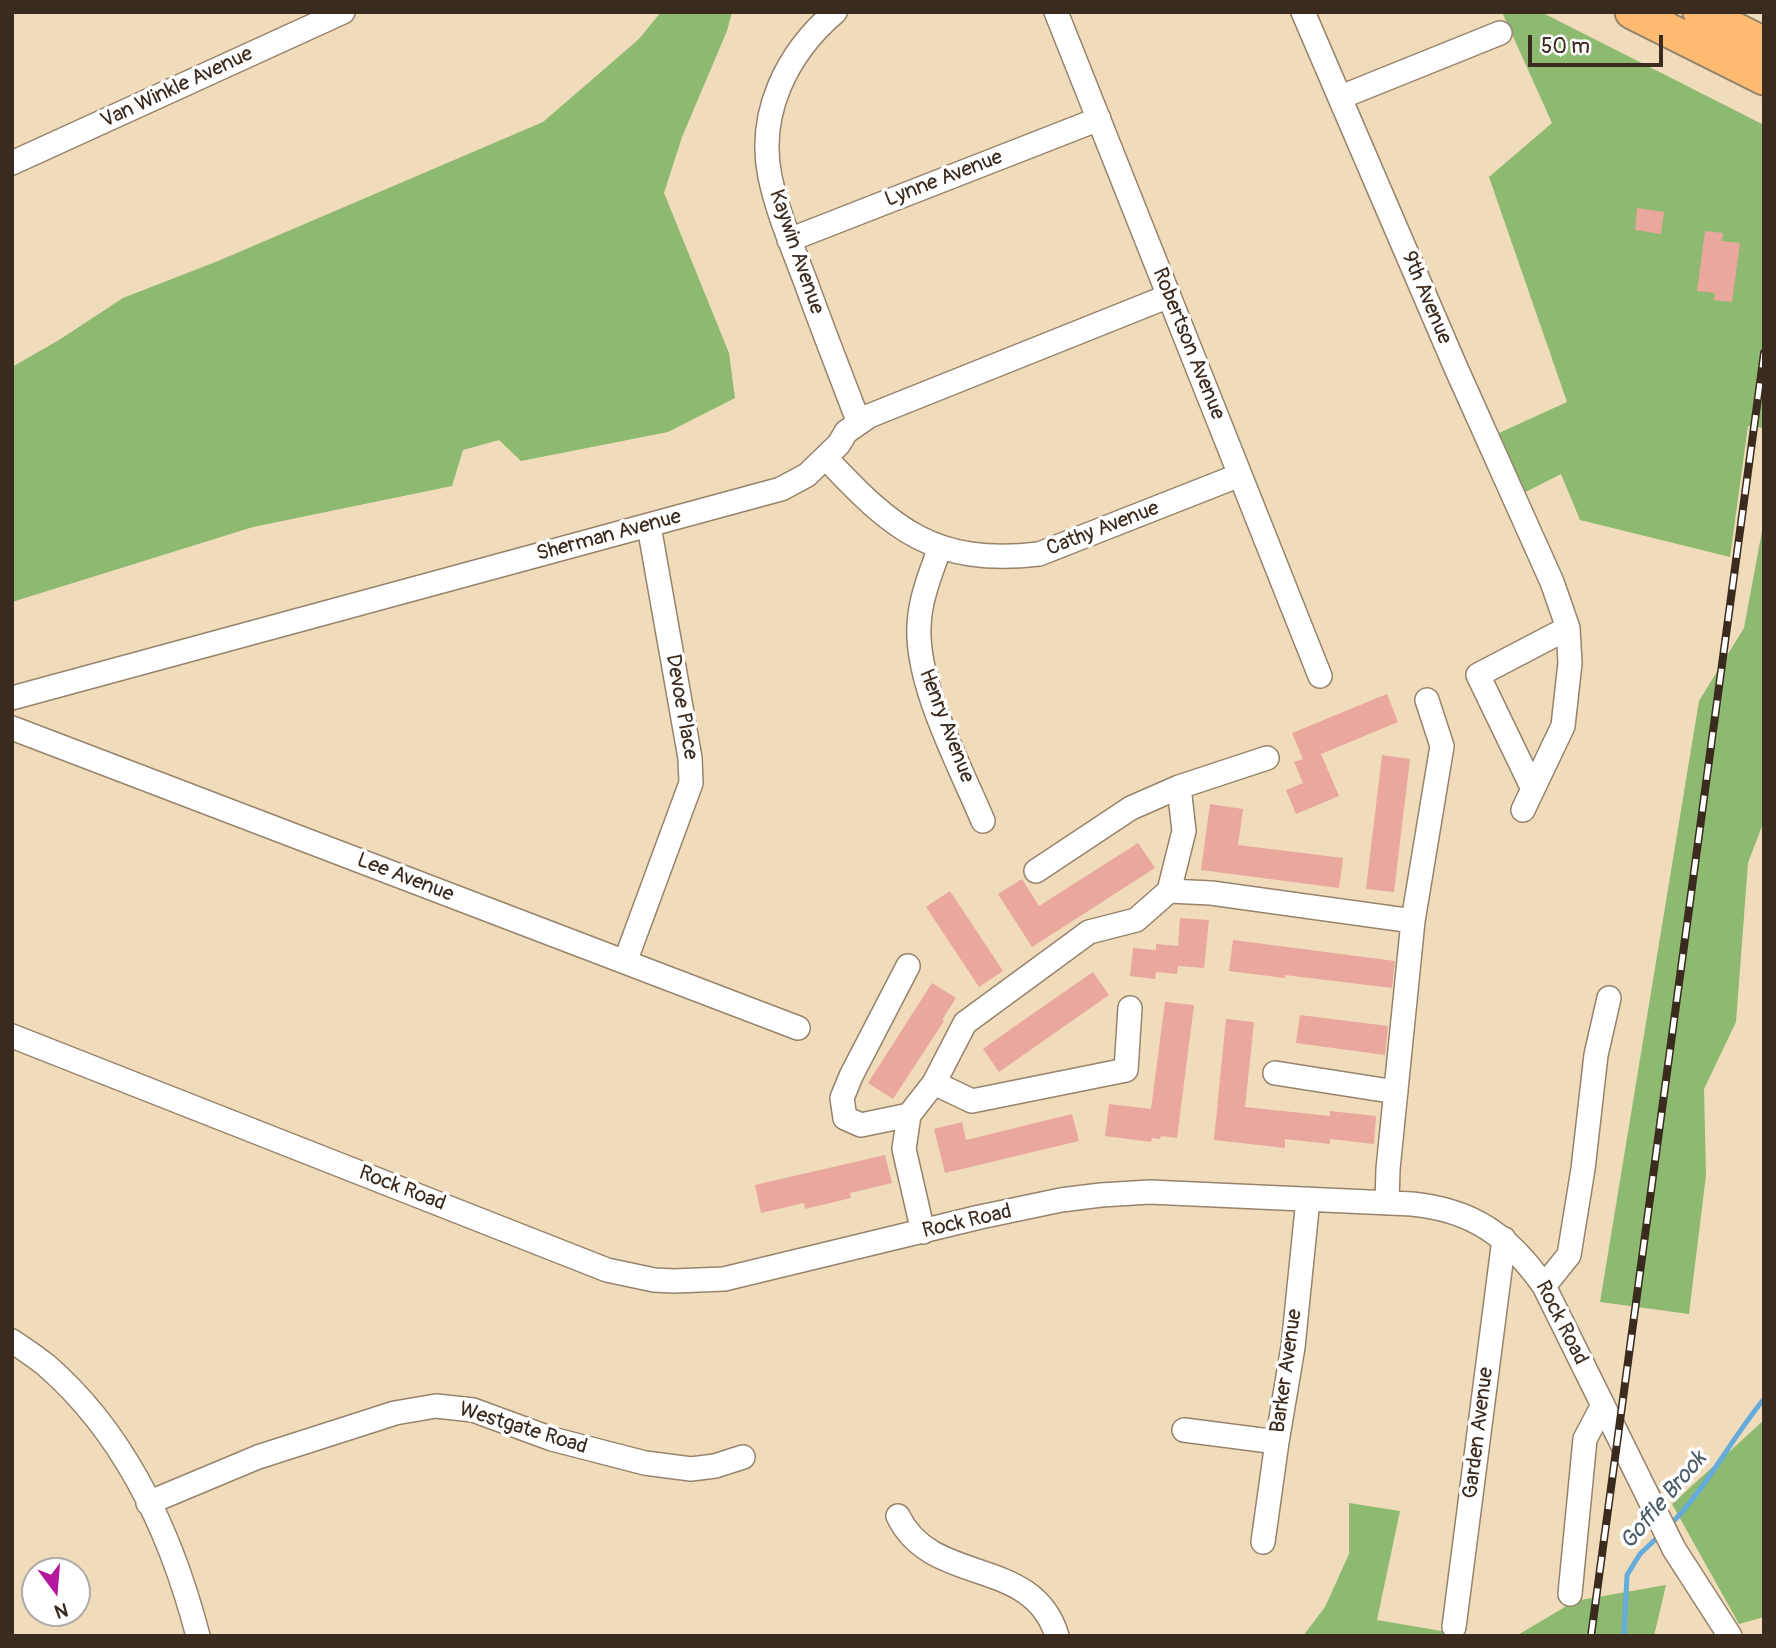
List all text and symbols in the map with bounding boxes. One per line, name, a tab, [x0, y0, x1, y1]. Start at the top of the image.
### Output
scale bar	[1531, 21, 1666, 65]
text: 50 m	[1541, 33, 1590, 60]
street label: Van Winkle Avenue	[97, 42, 257, 134]
street label: Lynne Avenue	[882, 145, 1006, 213]
street label: Kaywin Avenue	[763, 186, 829, 318]
street label: 9th Avenue	[1395, 248, 1457, 348]
street label: Robertson Avenue	[1146, 264, 1230, 424]
street label: Cathy Avenue	[1043, 496, 1163, 562]
street label: Sherman Avenue	[534, 505, 684, 567]
street label: Devoe Place	[659, 652, 703, 762]
street label: Henry Avenue	[913, 666, 979, 786]
street label: Lee Avenue	[353, 848, 457, 908]
street label: Rock Road	[355, 1161, 449, 1217]
street label: Rock Road	[920, 1199, 1014, 1245]
street label: Rock Road	[1529, 1277, 1593, 1369]
street label: Barker Avenue	[1266, 1307, 1308, 1435]
street label: Garden Avenue	[1458, 1366, 1500, 1500]
street label: Westgate Road	[456, 1398, 590, 1460]
water label: Goffle Brook	[1615, 1446, 1713, 1556]
north arrow	[21, 1557, 91, 1627]
text: N	[52, 1597, 71, 1624]

